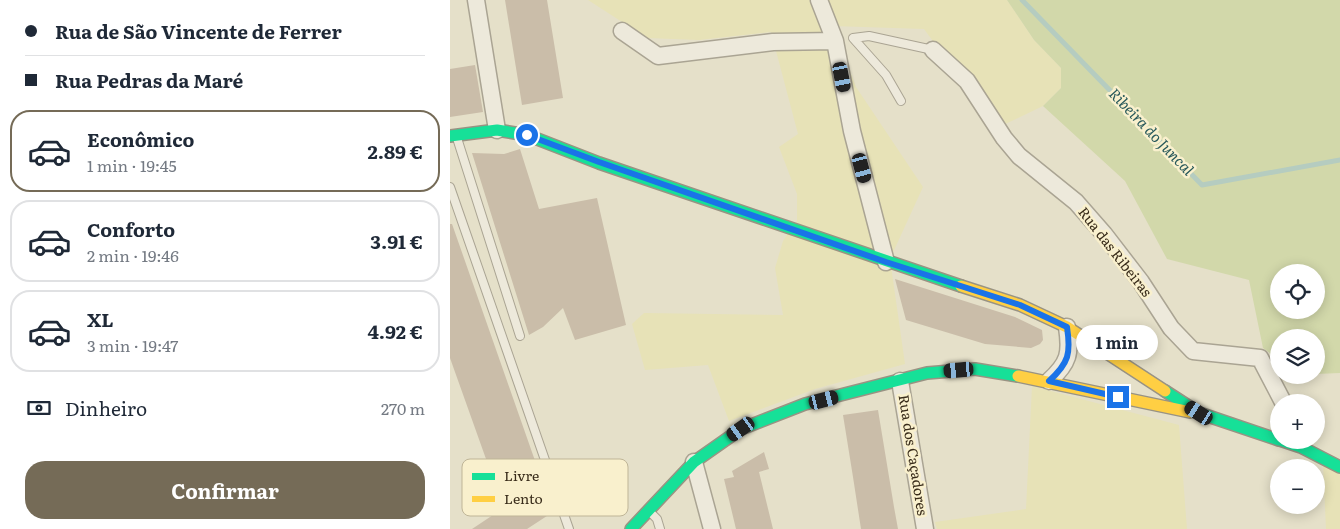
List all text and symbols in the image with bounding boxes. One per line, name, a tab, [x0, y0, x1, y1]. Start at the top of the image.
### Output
text: Rua de São Vincente de Ferrer	[55, 17, 342, 45]
car	[831, 61, 852, 93]
text: Rua Pedras da Maré	[55, 66, 243, 94]
water label: Ribeira do Juncal	[1104, 82, 1201, 181]
route start	[516, 124, 538, 146]
text: Econômico	[87, 125, 194, 153]
icon: car	[27, 129, 72, 174]
text: 2.89 €	[367, 137, 423, 165]
car	[850, 152, 873, 184]
text: 1 min · 19:45	[87, 153, 177, 177]
street label: Rua das Ribeiras	[1074, 202, 1157, 301]
text: Conforto	[87, 215, 175, 243]
icon: car	[27, 219, 72, 264]
text: 3.91 €	[370, 227, 423, 255]
text: 2 min · 19:46	[87, 243, 179, 267]
map controls	[1270, 264, 1325, 514]
button: locate	[1270, 264, 1325, 319]
text: XL	[87, 305, 114, 333]
icon: car	[27, 309, 72, 354]
text: 4.92 €	[367, 317, 423, 345]
callout: 1 min	[1077, 324, 1159, 360]
button: layers	[1270, 329, 1325, 384]
text: 1 min	[1096, 330, 1138, 354]
text: 3 min · 19:47	[87, 333, 178, 357]
car	[943, 361, 974, 379]
route end	[1107, 386, 1129, 408]
car	[807, 389, 840, 411]
street label: Rua dos Caçadores	[895, 393, 933, 517]
icon: cash	[25, 394, 53, 422]
text: Dinheiro	[65, 394, 147, 422]
button: +	[1270, 394, 1325, 449]
text: 270 m	[381, 396, 425, 420]
car	[1182, 399, 1215, 427]
car	[724, 414, 757, 444]
legend	[462, 459, 628, 516]
button: −	[1270, 459, 1325, 514]
button: Confirmar	[25, 461, 425, 519]
text: Livre	[504, 465, 539, 485]
text: Lento	[504, 488, 543, 508]

